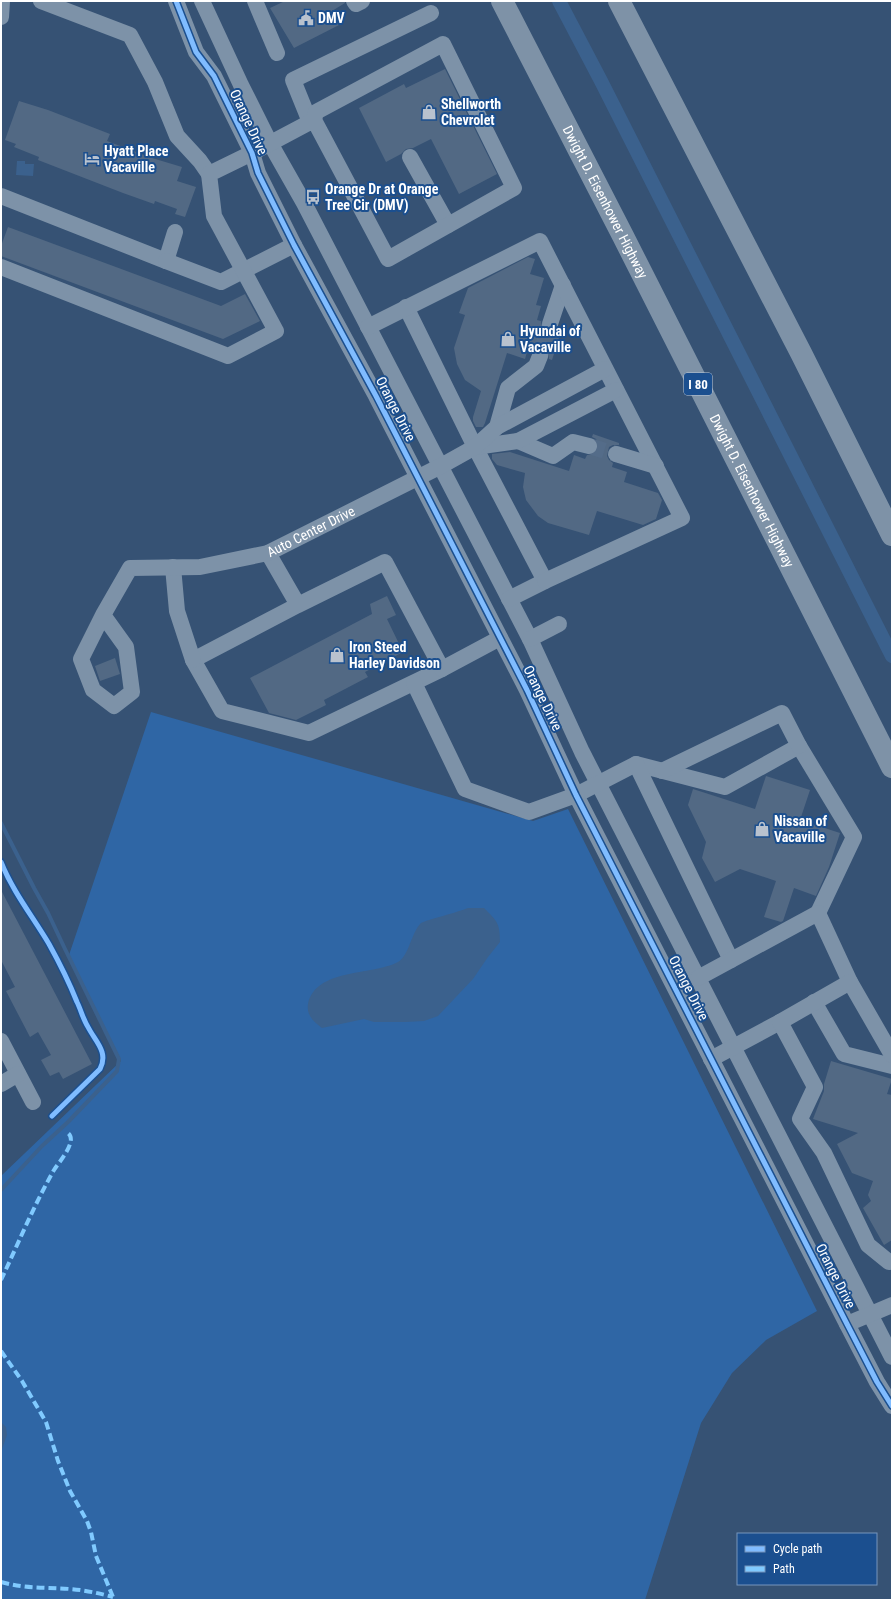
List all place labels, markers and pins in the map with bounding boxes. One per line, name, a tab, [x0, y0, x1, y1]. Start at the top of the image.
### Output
public building icon: DMV	[297, 9, 315, 27]
place label: DMV	[318, 10, 345, 26]
place label: Shellworth Chevrolet	[441, 96, 501, 128]
shop icon: Shellworth Chevrolet	[420, 103, 438, 121]
place label: Hyatt Place Vacaville	[104, 143, 169, 175]
hotel icon: Hyatt Place Vacaville	[83, 150, 101, 168]
place label: Orange Dr at Orange Tree Cir (DMV)	[325, 181, 439, 214]
bus stop icon: Orange Dr at Orange Tree Cir (DMV)	[304, 188, 322, 206]
place label: Hyundai of Vacaville	[520, 323, 581, 355]
shop icon: Hyundai of Vacaville	[499, 330, 517, 348]
place label: Iron Steed Harley Davidson	[349, 639, 440, 671]
shop icon: Iron Steed Harley Davidson	[328, 646, 346, 664]
place label: Nissan of Vacaville	[774, 813, 827, 845]
shop icon: Nissan of Vacaville	[753, 820, 771, 838]

